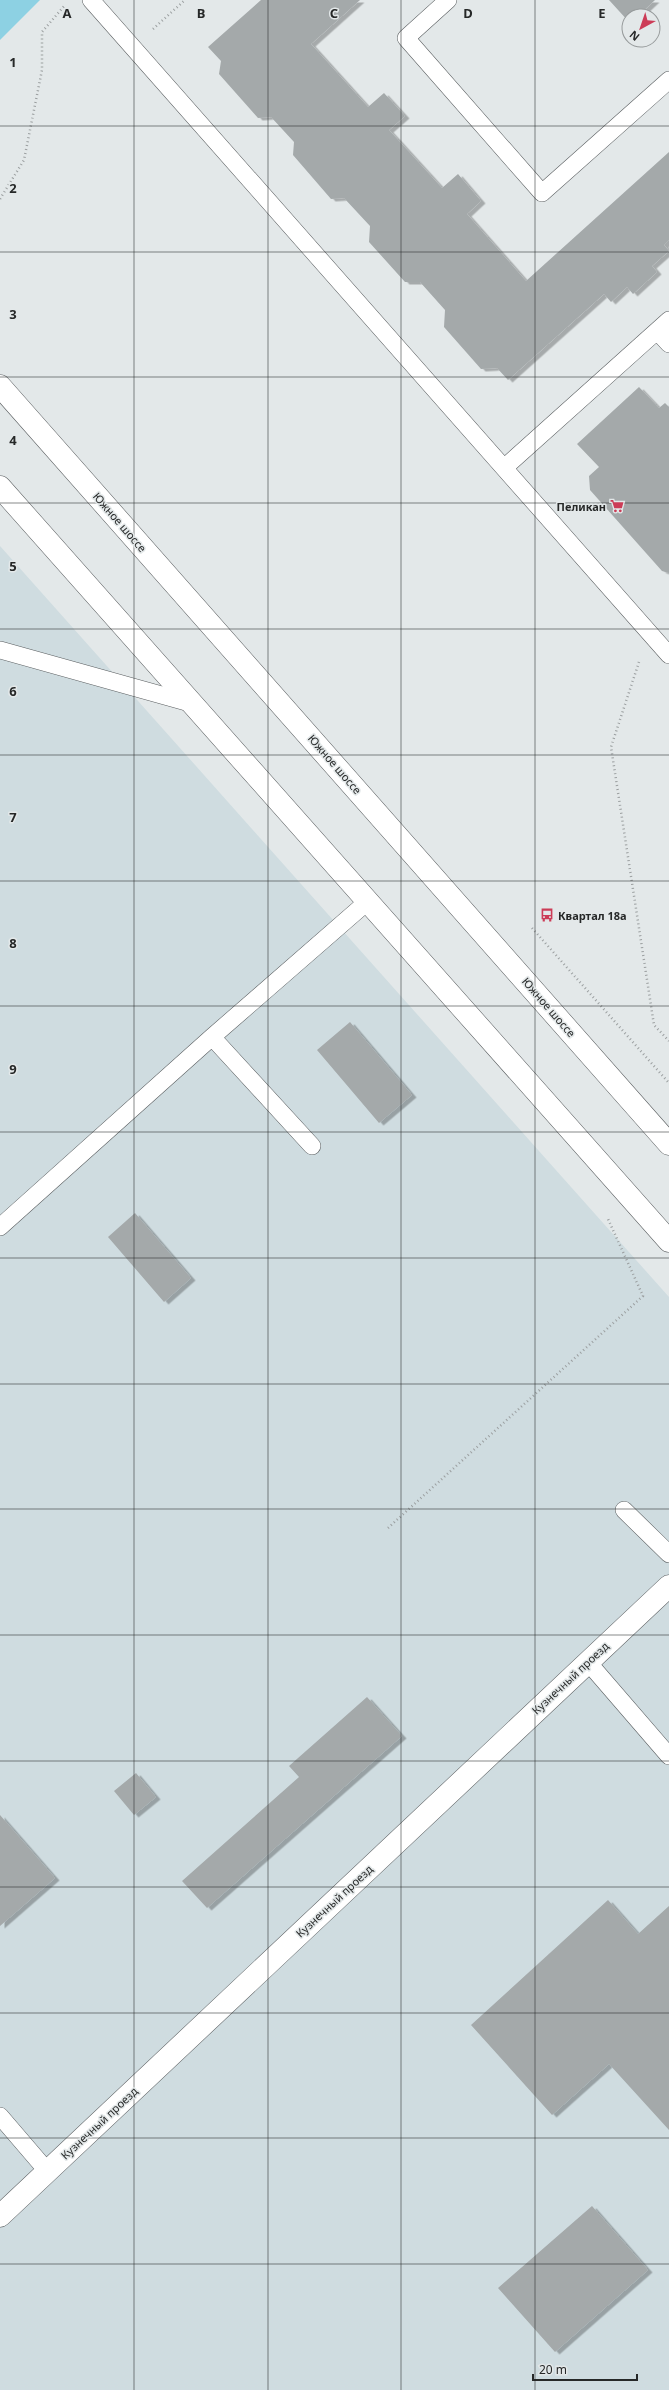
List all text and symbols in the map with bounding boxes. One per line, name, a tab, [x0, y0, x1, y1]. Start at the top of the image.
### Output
text: A	[63, 4, 72, 22]
text: B	[197, 4, 205, 22]
text: C	[330, 4, 338, 22]
text: D	[463, 4, 473, 22]
text: E	[598, 4, 606, 22]
north arrow	[621, 8, 661, 48]
text: N	[626, 27, 643, 45]
text: 1	[9, 53, 17, 71]
text: 2	[9, 179, 17, 197]
text: 3	[9, 305, 17, 323]
text: 4	[9, 431, 17, 449]
street label: Южное шоссе	[90, 489, 150, 555]
supermarket icon: Пеликан	[609, 498, 625, 514]
place label: Пеликан	[557, 499, 606, 514]
text: 5	[9, 557, 17, 575]
text: 6	[9, 682, 17, 700]
street label: Южное шоссе	[305, 731, 365, 797]
text: 7	[9, 808, 17, 826]
bus stop icon: Квартал 18а	[539, 907, 555, 923]
place label: Квартал 18а	[558, 908, 627, 923]
text: 8	[9, 934, 17, 952]
street label: Южное шоссе	[519, 974, 579, 1040]
text: 9	[9, 1060, 17, 1078]
street label: Кузнечный проезд	[528, 1638, 612, 1717]
street label: Кузнечный проезд	[292, 1861, 376, 1940]
street label: Кузнечный проезд	[57, 2083, 141, 2162]
scale bar	[533, 2356, 637, 2382]
text: 20 m	[539, 2361, 567, 2378]

